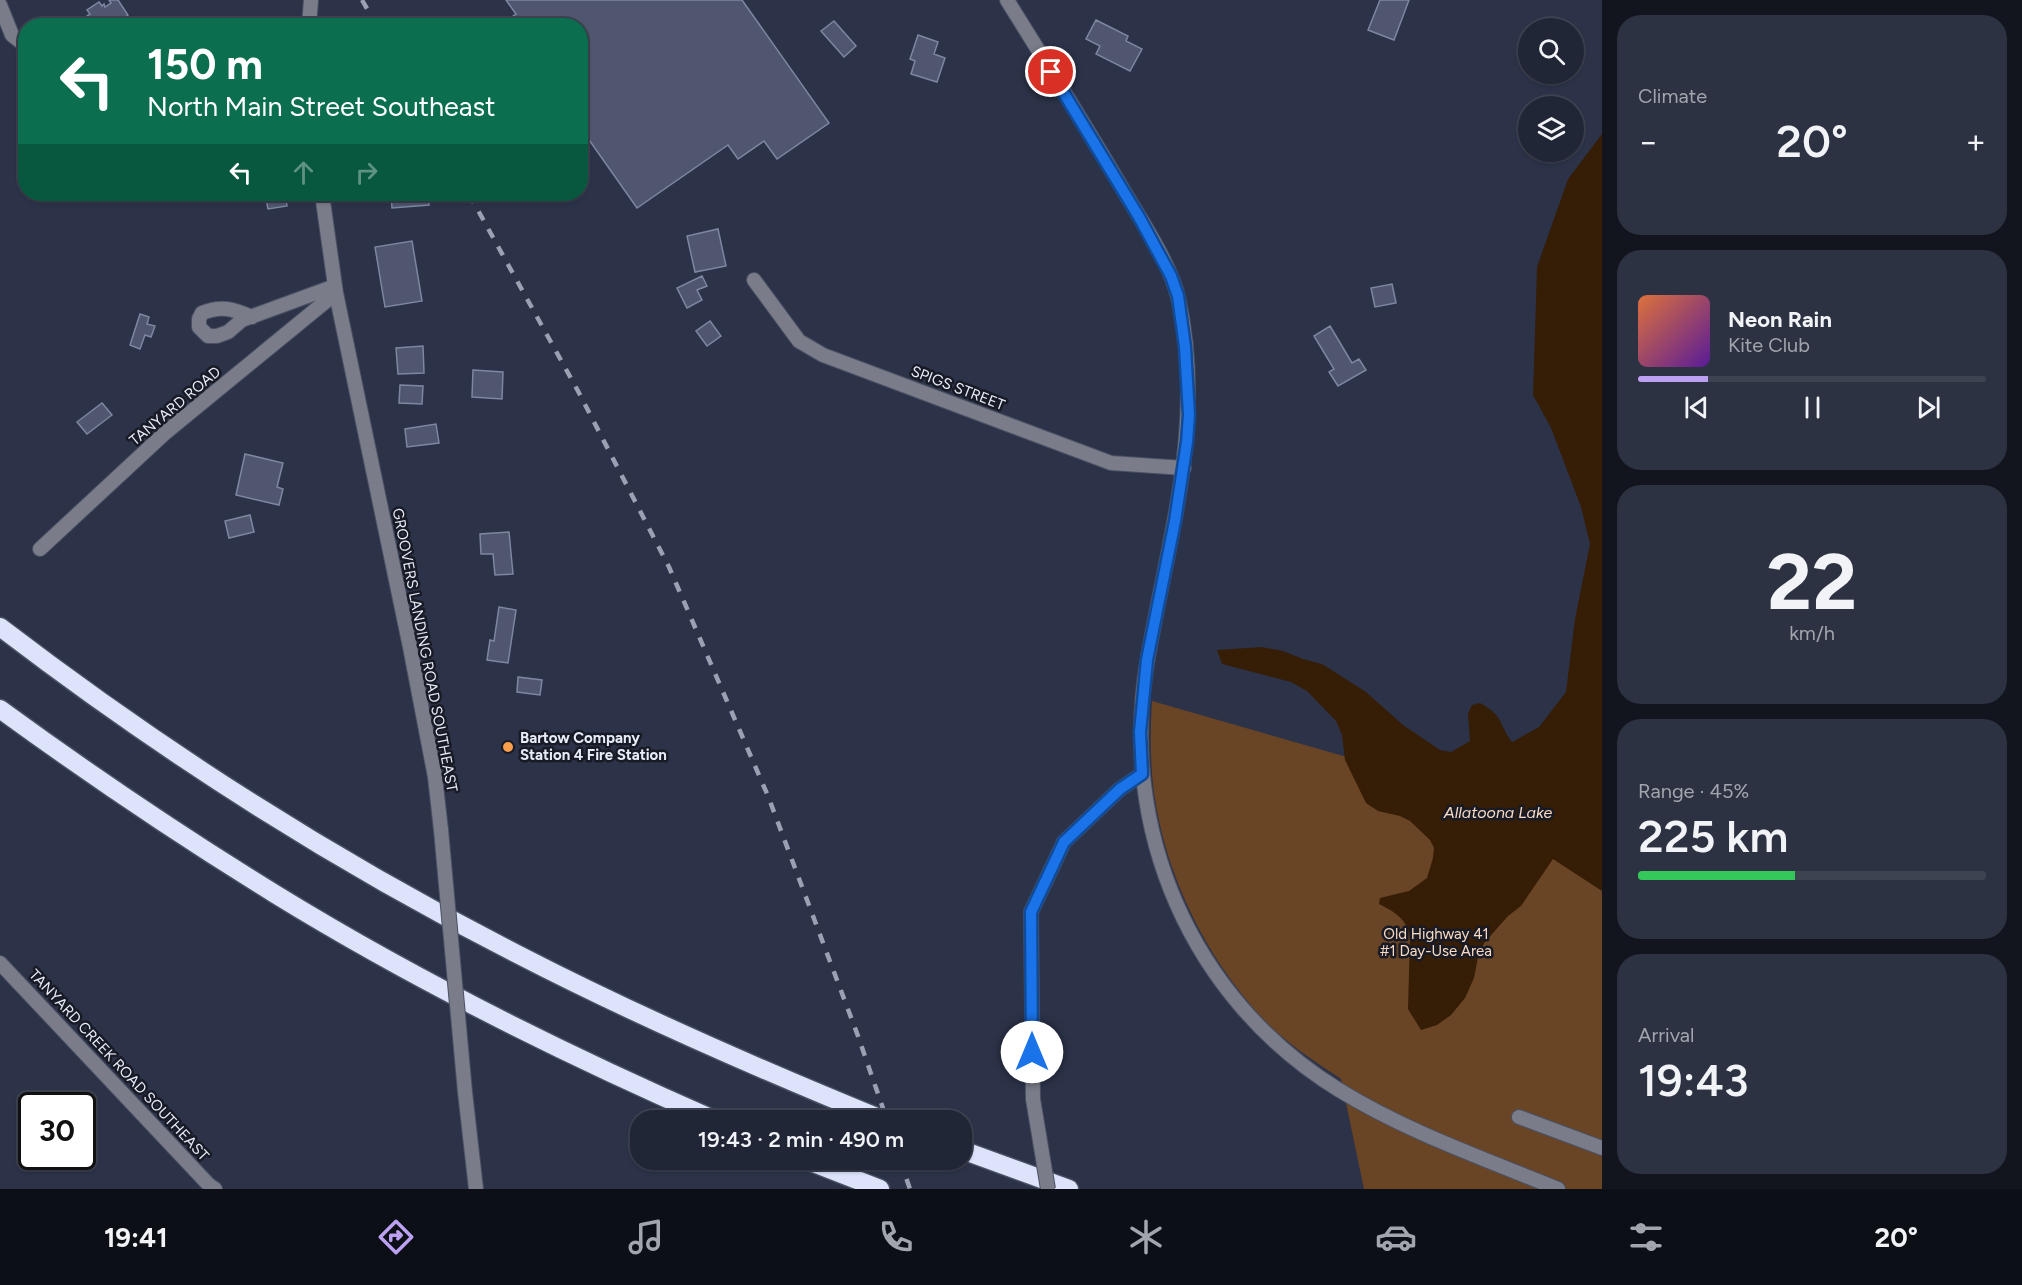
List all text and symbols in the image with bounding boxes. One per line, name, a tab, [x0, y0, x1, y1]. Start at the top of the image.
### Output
map controls	[1518, 18, 1584, 162]
button: search	[1518, 18, 1584, 84]
text: 150 m	[147, 39, 263, 90]
icon: left	[48, 42, 126, 120]
pin	[1025, 46, 1076, 97]
icon: arrive	[1034, 55, 1067, 88]
text: Climate	[1638, 84, 1707, 108]
text: North Main Street Southeast	[147, 90, 495, 123]
button: layers	[1518, 96, 1584, 162]
text: 20°	[1776, 114, 1848, 168]
text: −	[1638, 122, 1659, 161]
text: +	[1965, 122, 1986, 161]
icon: left	[224, 156, 257, 189]
icon: ahead	[287, 156, 320, 189]
icon: right	[350, 156, 383, 189]
text: Neon Rain	[1728, 306, 1832, 333]
text: Kite Club	[1728, 333, 1810, 357]
street label: SPIGS STREET	[908, 362, 1008, 414]
street label: TANYARD ROAD	[126, 363, 224, 449]
icon: previous	[1680, 391, 1713, 424]
icon: pause	[1796, 391, 1829, 424]
icon: next	[1912, 391, 1945, 424]
street label: GROOVERS LANDING ROAD SOUTHEAST	[389, 507, 462, 794]
text: 22	[1767, 535, 1857, 629]
text: km/h	[1789, 621, 1835, 645]
place label: Bartow Company Station 4 Fire Station	[520, 729, 667, 764]
marker: Bartow Company Station 4 Fire Station	[501, 740, 515, 754]
text: Range · 45%	[1638, 779, 1749, 803]
water label: Allatoona Lake	[1443, 803, 1552, 822]
text: 225 km	[1638, 809, 1788, 863]
park label: Old Highway 41 #1 Day-Use Area	[1380, 925, 1492, 960]
street label: TANYARD CREEK ROAD SOUTHEAST	[25, 966, 213, 1165]
position arrow	[1000, 1020, 1064, 1084]
text: Arrival	[1638, 1023, 1694, 1047]
text: 19:43	[1638, 1053, 1748, 1107]
speed limit sign: 30	[18, 1092, 96, 1170]
text: 19:43 · 2 min · 490 m	[698, 1126, 904, 1153]
icon: directions	[375, 1216, 417, 1258]
icon: music	[625, 1216, 667, 1258]
icon: phone	[875, 1216, 917, 1258]
icon: climate	[1125, 1216, 1167, 1258]
icon: car	[1375, 1216, 1417, 1258]
icon: filters	[1625, 1216, 1667, 1258]
text: 19:41	[104, 1221, 168, 1254]
text: 20°	[1875, 1221, 1918, 1254]

